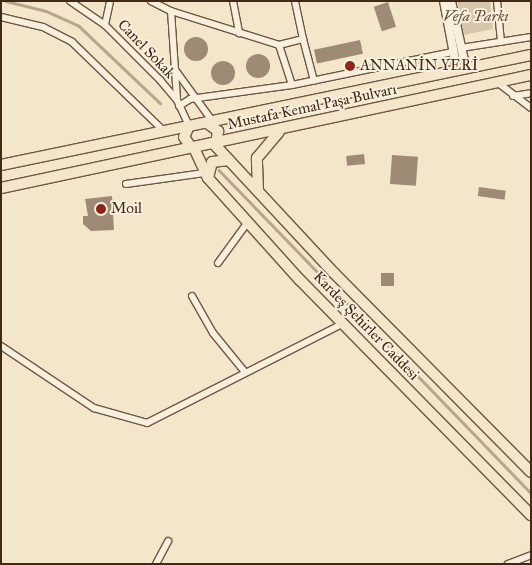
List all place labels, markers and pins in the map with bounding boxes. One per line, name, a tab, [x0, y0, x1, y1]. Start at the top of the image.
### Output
place label: ANNANİN YERİ	[360, 57, 478, 75]
marker: ANNANİN YERİ	[344, 60, 356, 72]
place label: Moil	[111, 200, 142, 218]
marker: Moil	[95, 203, 107, 215]

